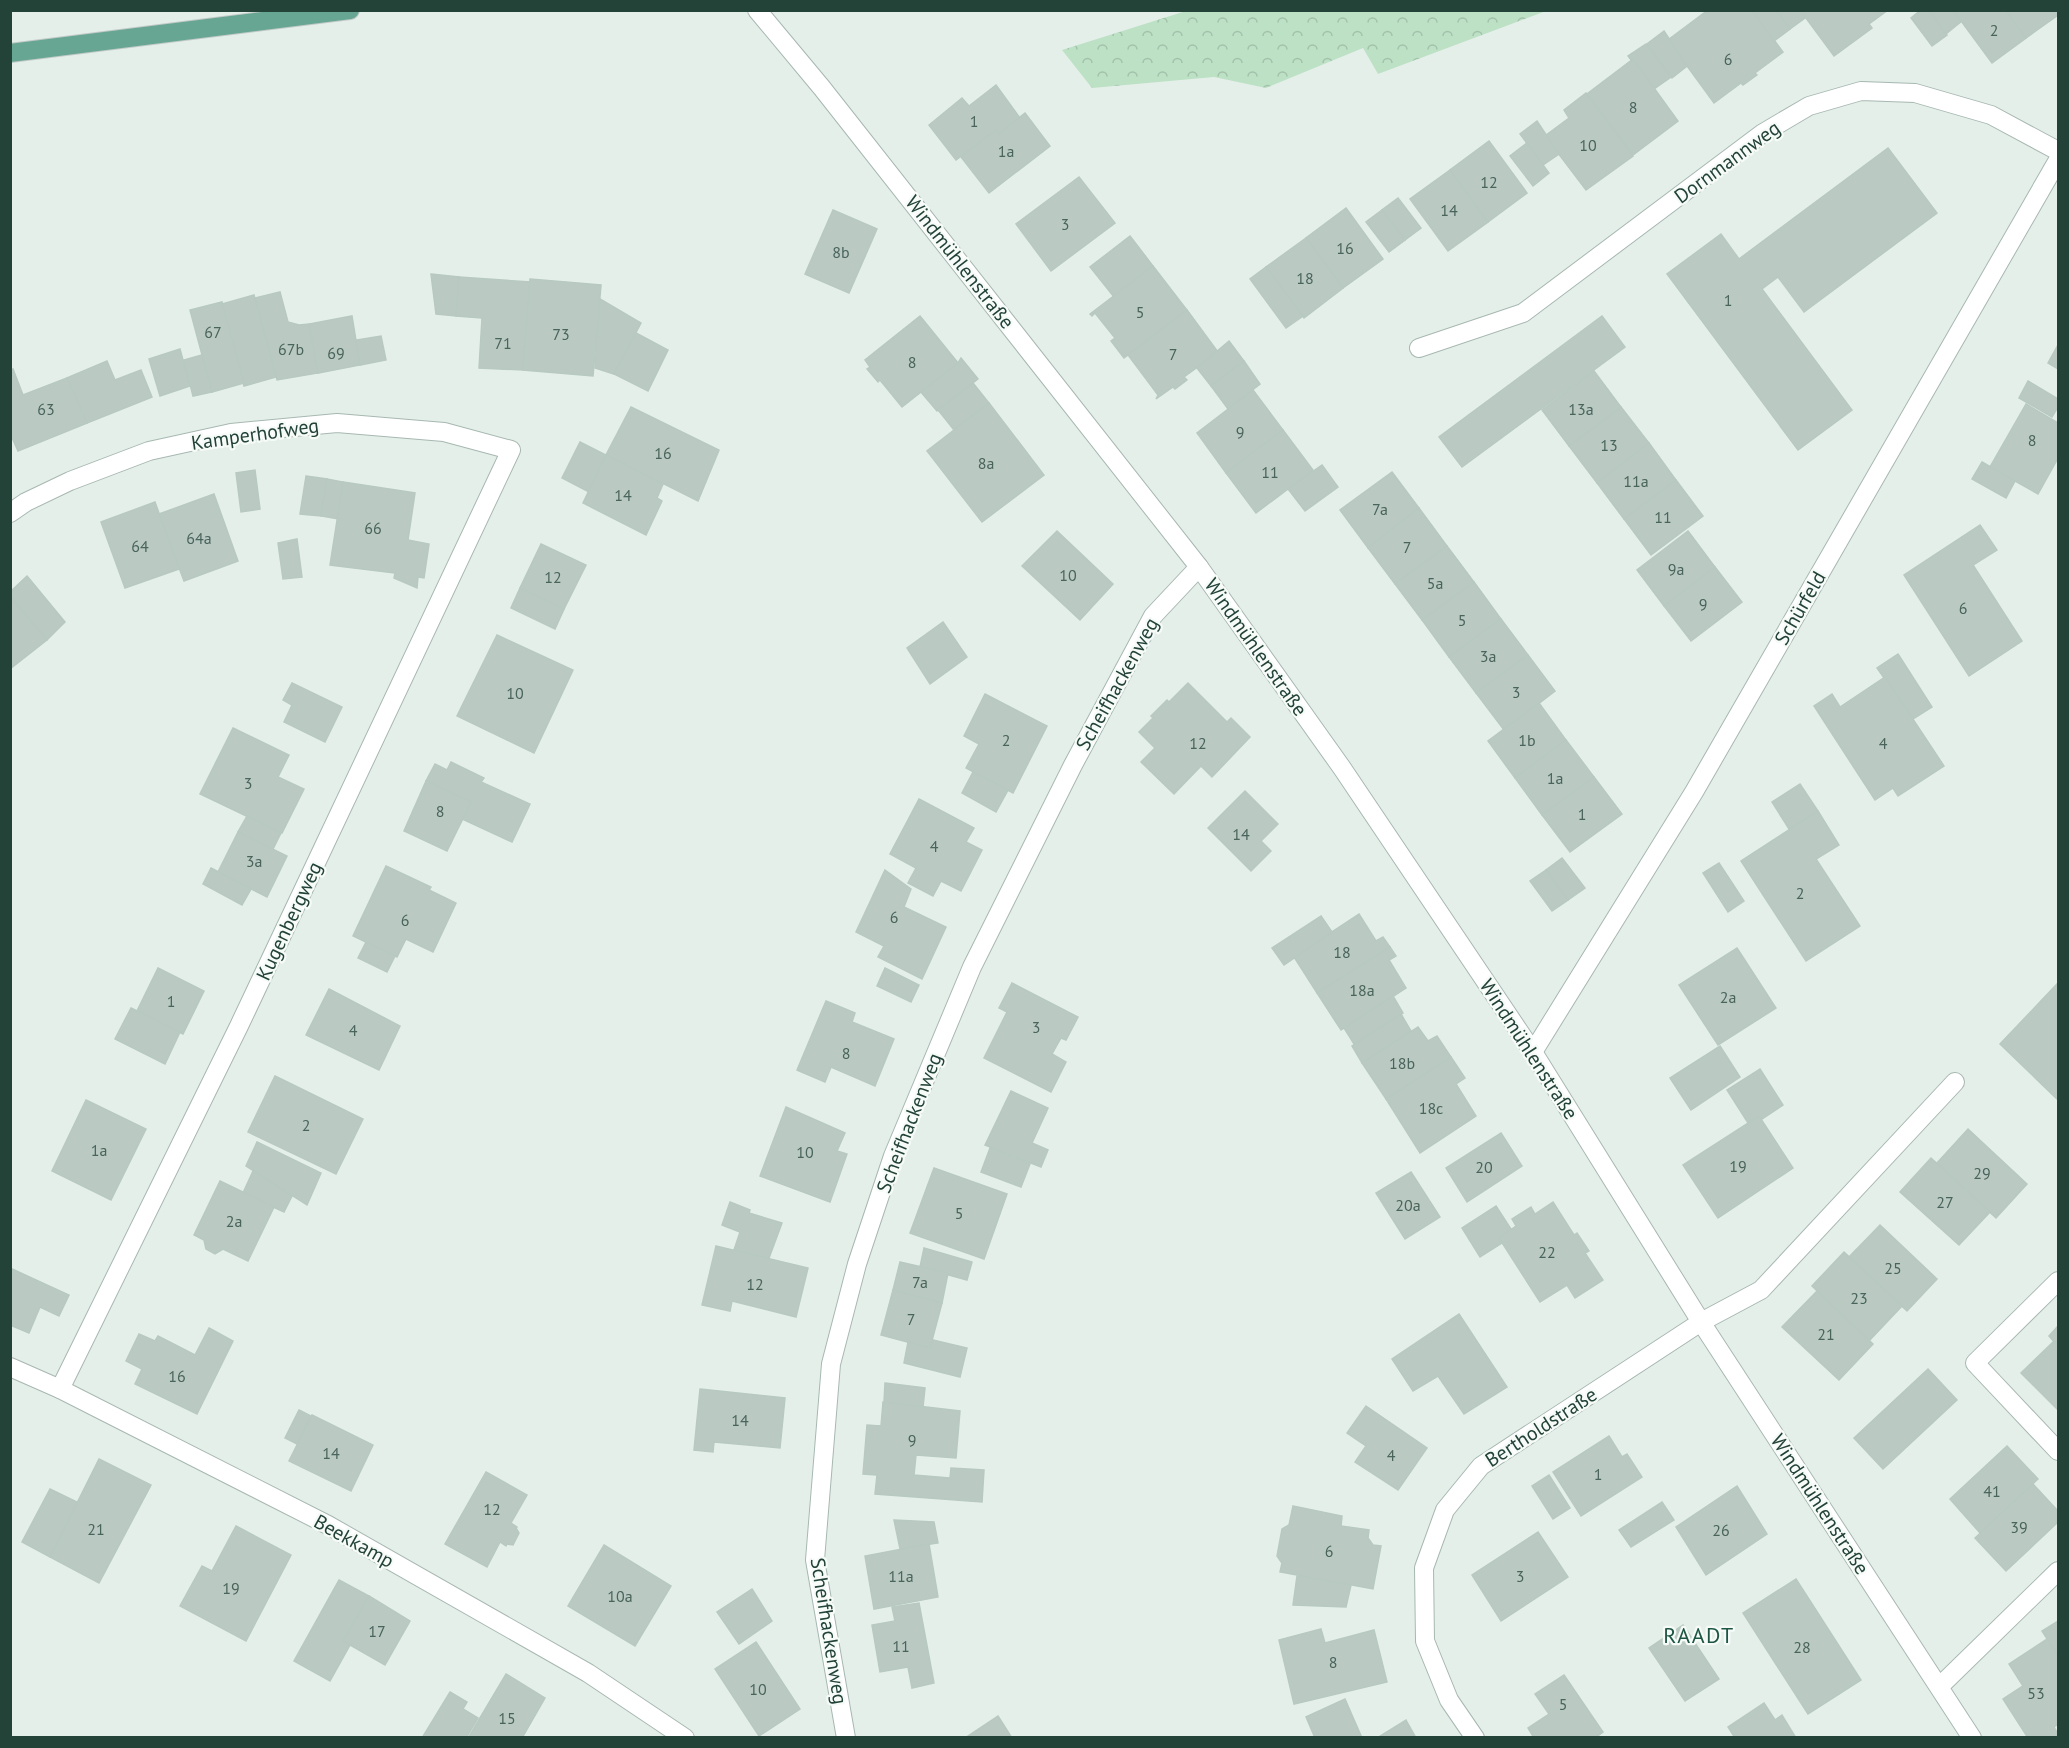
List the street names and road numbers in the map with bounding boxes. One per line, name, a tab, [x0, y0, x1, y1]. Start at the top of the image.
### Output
street label: Dornmannweg	[1669, 115, 1785, 209]
street label: Windmühlenstraße	[900, 190, 1020, 334]
street label: Kamperhofweg	[190, 412, 320, 456]
street label: Schürfeld	[1768, 566, 1832, 650]
street label: Windmühlenstraße	[1199, 573, 1313, 721]
street label: Scheifhackenweg	[1070, 613, 1164, 755]
street label: Kugenbergweg	[250, 858, 328, 984]
street label: Windmühlenstraße	[1474, 974, 1584, 1124]
street label: Scheifhackenweg	[870, 1049, 948, 1197]
street label: Bertholdstraße	[1480, 1381, 1602, 1473]
street label: Windmühlenstraße	[1765, 1429, 1875, 1579]
street label: Beekkamp	[309, 1508, 399, 1574]
street label: Scheifhackenweg	[805, 1556, 853, 1706]

